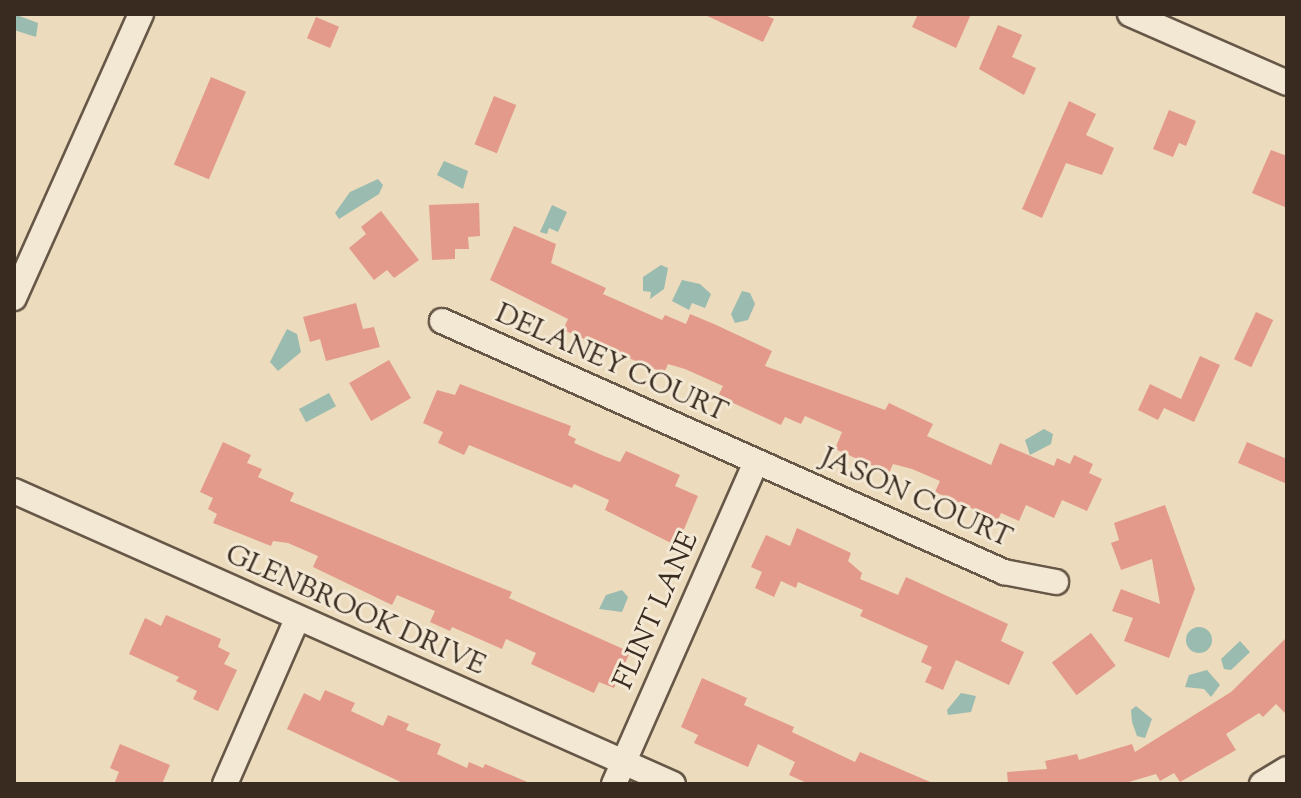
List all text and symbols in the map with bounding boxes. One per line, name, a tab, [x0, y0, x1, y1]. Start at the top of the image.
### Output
street label: DELANEY COURT	[490, 298, 732, 430]
street label: JASON COURT	[815, 442, 1017, 556]
street label: FLINT LANE	[607, 527, 707, 695]
street label: GLENBROOK DRIVE	[220, 539, 490, 683]

